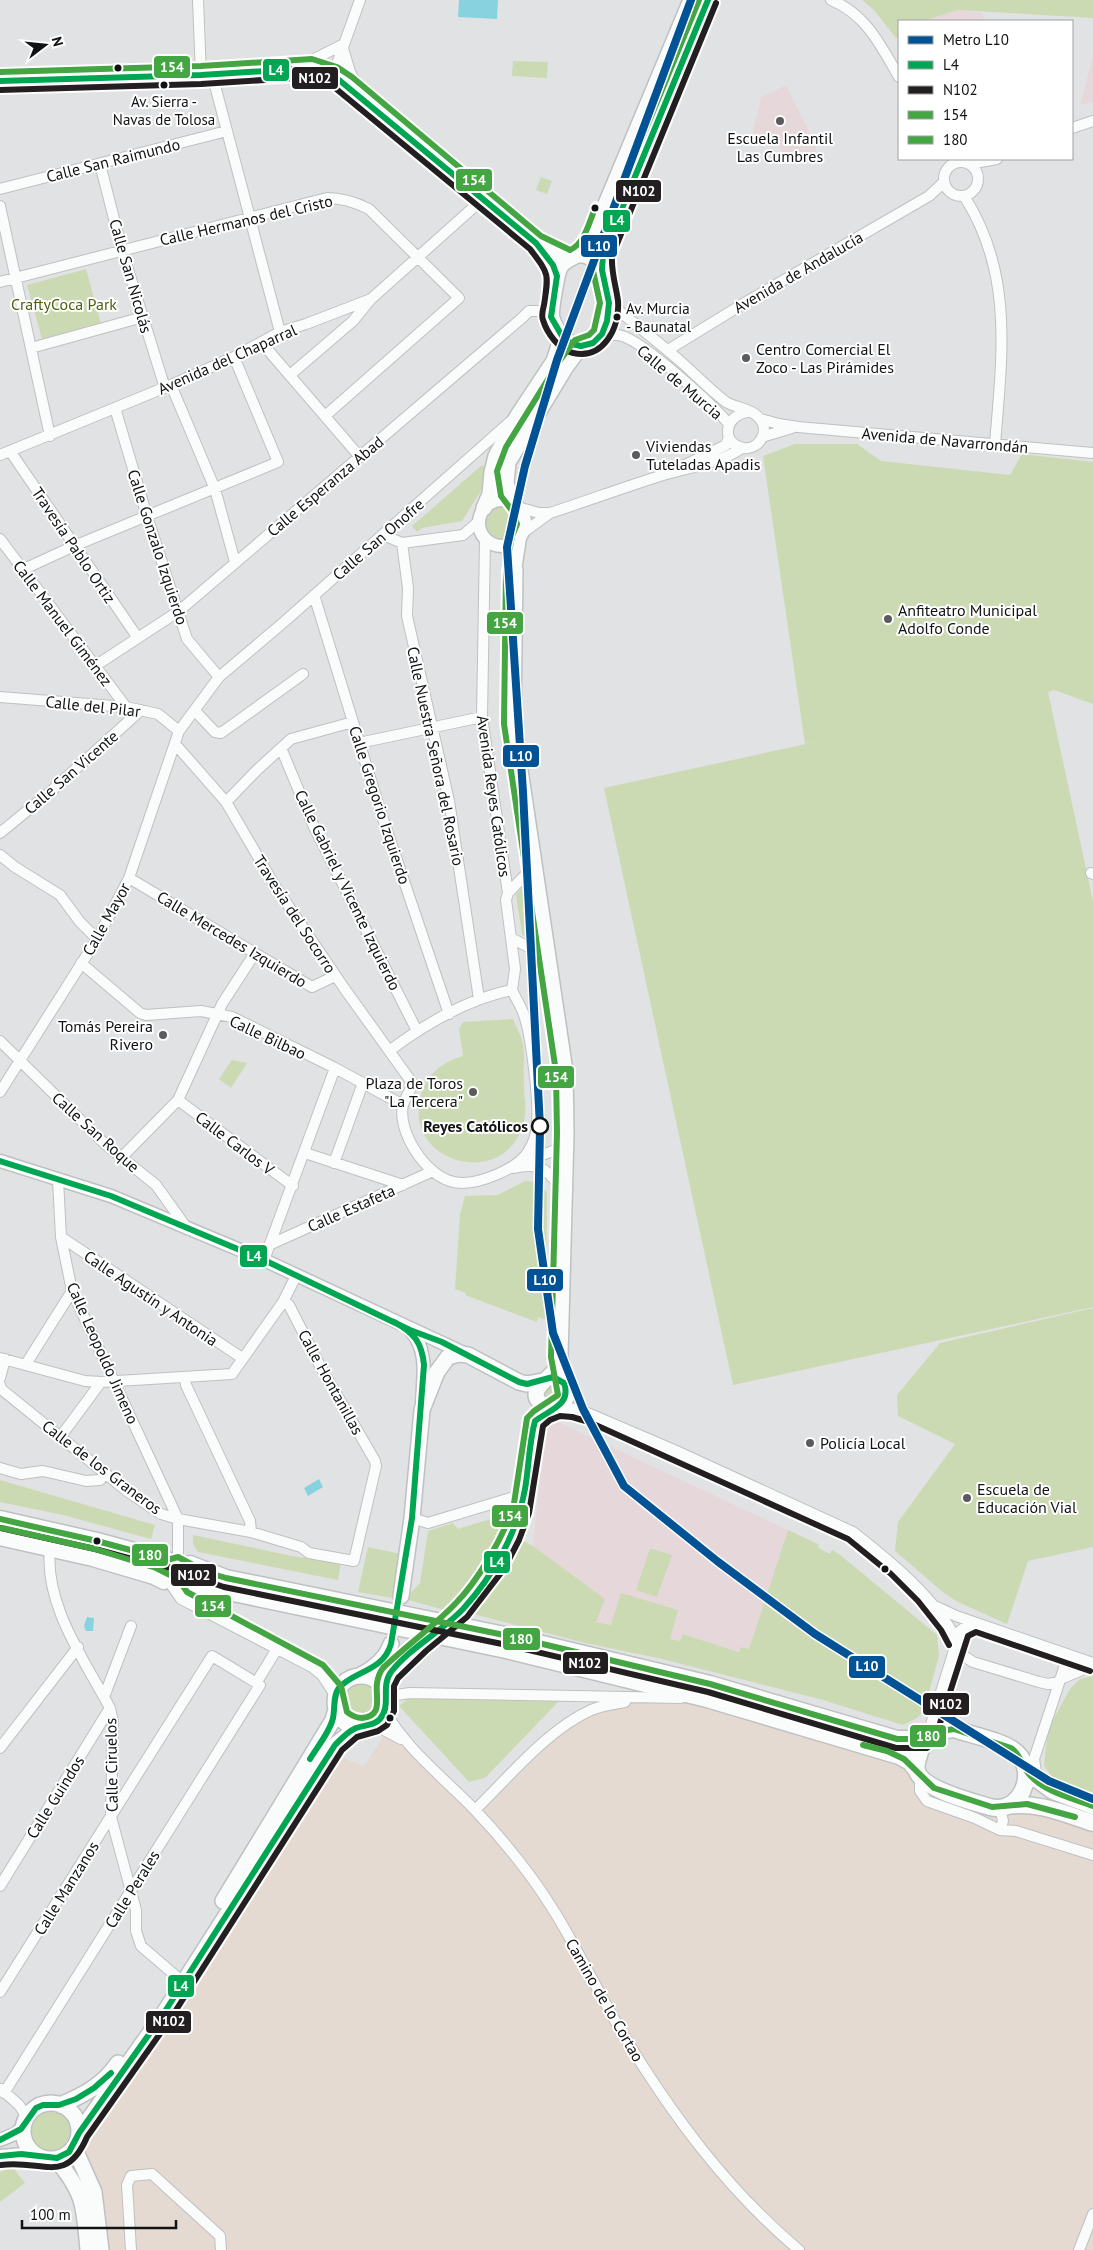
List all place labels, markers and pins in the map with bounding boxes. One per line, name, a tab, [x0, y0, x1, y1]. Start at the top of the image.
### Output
unlabelled marker	[113, 63, 123, 73]
marker: Av. Sierra - Navas de Tolosa	[159, 80, 169, 90]
place label: Av. Sierra - Navas de Tolosa	[113, 92, 215, 129]
marker: Escuela Infantil Las Cumbres	[774, 115, 786, 127]
place label: Escuela Infantil Las Cumbres	[727, 128, 833, 166]
unlabelled marker	[590, 203, 600, 213]
place label: Av. Murcia - Baunatal	[626, 299, 692, 336]
marker: Av. Murcia - Baunatal	[612, 312, 622, 322]
place label: Centro Comercial El Zoco - Las Pirámides	[756, 339, 894, 377]
marker: Centro Comercial El Zoco - Las Pirámides	[740, 352, 752, 364]
place label: Viviendas Tuteladas Apadis	[645, 436, 761, 474]
marker: Viviendas Tuteladas Apadis	[630, 449, 642, 461]
place label: Anfiteatro Municipal Adolfo Conde	[898, 600, 1037, 638]
marker: Anfiteatro Municipal Adolfo Conde	[882, 613, 894, 625]
place label: Tomás Pereira Rivero	[58, 1016, 153, 1054]
marker: Tomás Pereira Rivero	[157, 1029, 169, 1041]
place label: Plaza de Toros "La Tercera"	[365, 1073, 463, 1111]
marker: Plaza de Toros "La Tercera"	[467, 1086, 479, 1098]
place label: Reyes Católicos	[423, 1116, 528, 1136]
marker: Reyes Católicos	[531, 1117, 549, 1135]
place label: Policía Local	[820, 1433, 906, 1453]
marker: Policía Local	[804, 1437, 816, 1449]
place label: Escuela de Educación Vial	[977, 1479, 1077, 1517]
marker: Escuela de Educación Vial	[961, 1492, 973, 1504]
unlabelled marker	[92, 1536, 102, 1546]
unlabelled marker	[880, 1564, 890, 1574]
unlabelled marker	[385, 1713, 395, 1723]

